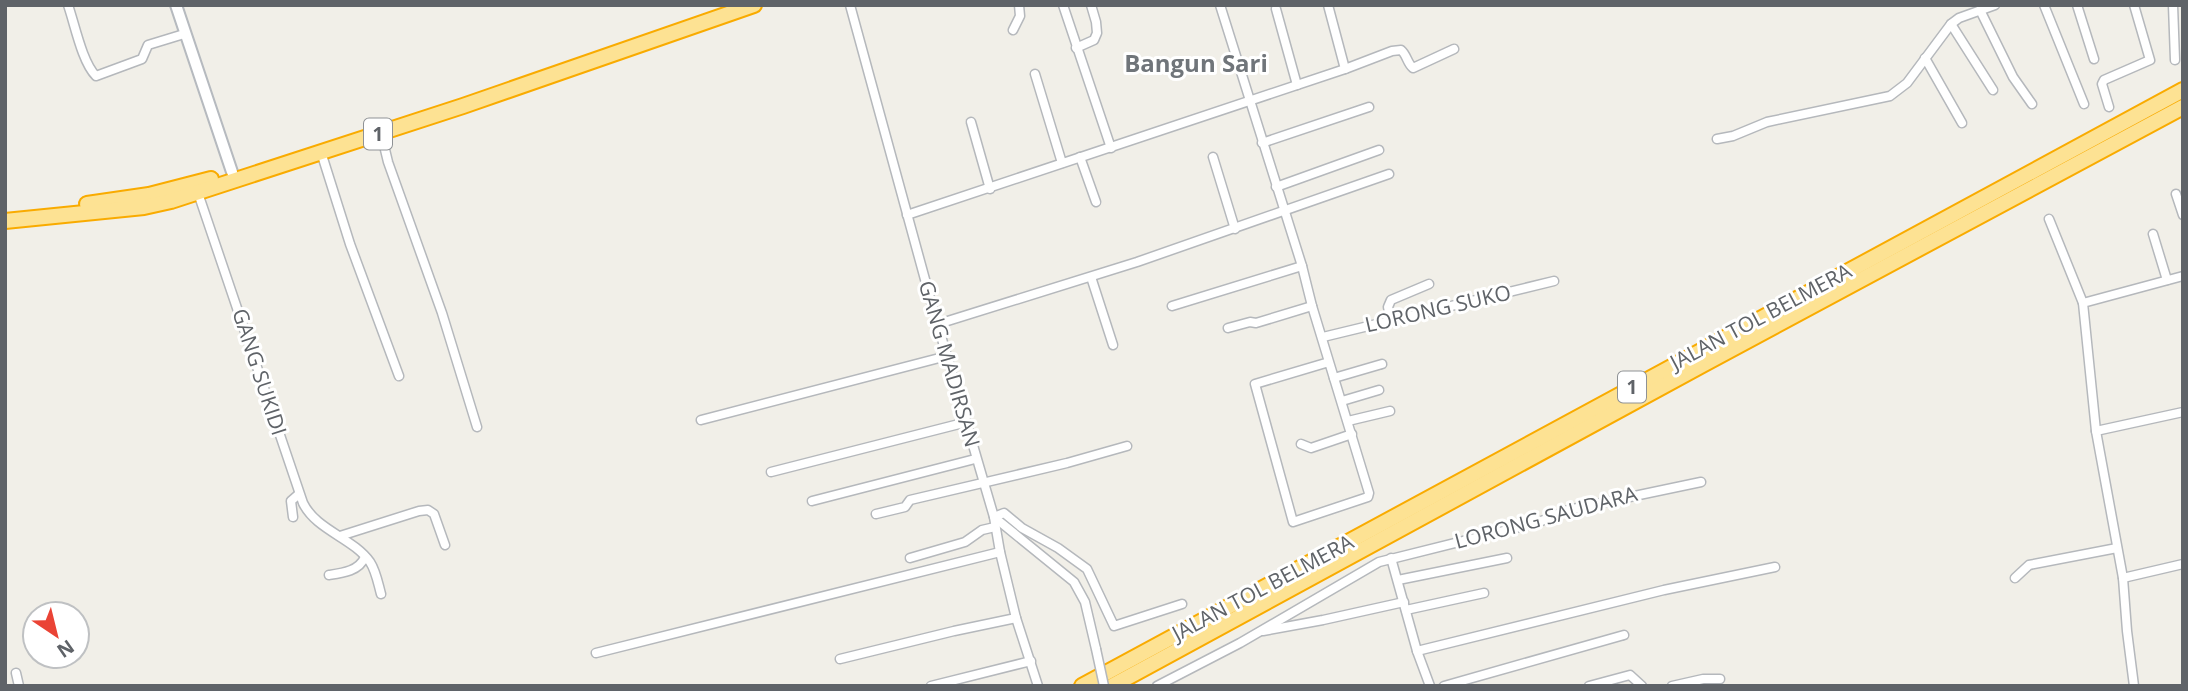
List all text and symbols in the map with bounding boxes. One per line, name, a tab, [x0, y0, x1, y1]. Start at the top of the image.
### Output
district label: Bangun Sari	[1124, 46, 1268, 79]
road number: 1	[364, 118, 392, 150]
street label: JALAN TOL BELMERA	[1663, 256, 1857, 377]
street label: GANG MADIRSAN	[913, 277, 987, 450]
street label: LORONG SUKO	[1362, 278, 1514, 338]
street label: GANG SUKIDI	[226, 305, 294, 439]
road number: 1	[1618, 372, 1646, 402]
street label: LORONG SAUDARA	[1451, 479, 1641, 555]
street label: JALAN TOL BELMERA	[1165, 527, 1359, 648]
north arrow	[21, 600, 91, 670]
text: N	[52, 634, 80, 664]

